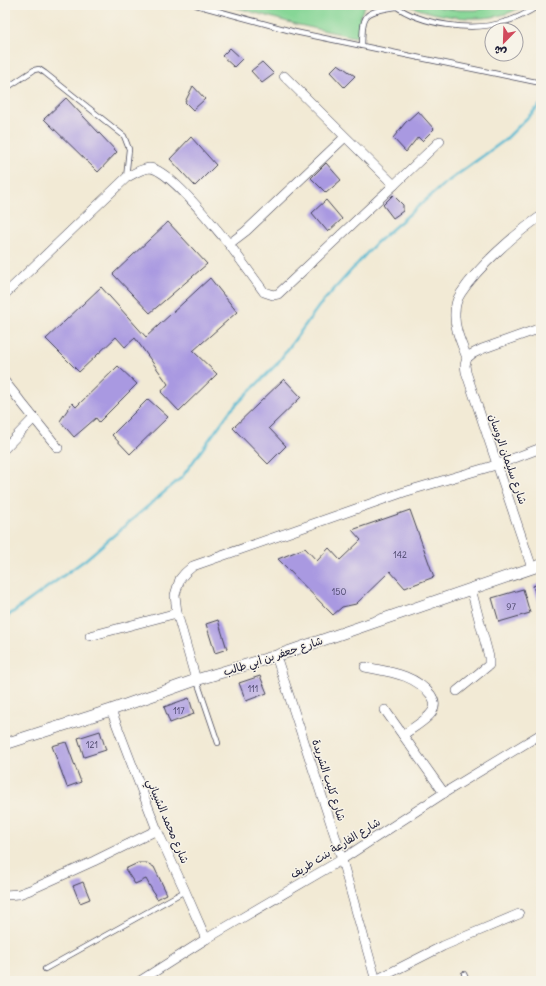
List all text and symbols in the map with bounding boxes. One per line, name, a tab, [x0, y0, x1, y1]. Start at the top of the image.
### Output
north arrow	[484, 22, 524, 62]
text: ش	[492, 42, 508, 60]
street label: شارع سليمان الروسان	[484, 412, 530, 507]
house number: 142	[393, 549, 407, 560]
house number: 150	[332, 586, 346, 597]
house number: 97	[506, 601, 516, 612]
street label: شارع جعفر بن أبي طالب	[221, 633, 326, 683]
house number: 111	[248, 683, 258, 694]
house number: 117	[173, 705, 185, 716]
street label: شارع كليب الشريدة	[307, 737, 349, 823]
house number: 121	[86, 739, 98, 750]
street label: شارع محمد الشيباني	[140, 776, 192, 867]
street label: شارع الفارعة بنت طريف	[287, 815, 384, 883]

